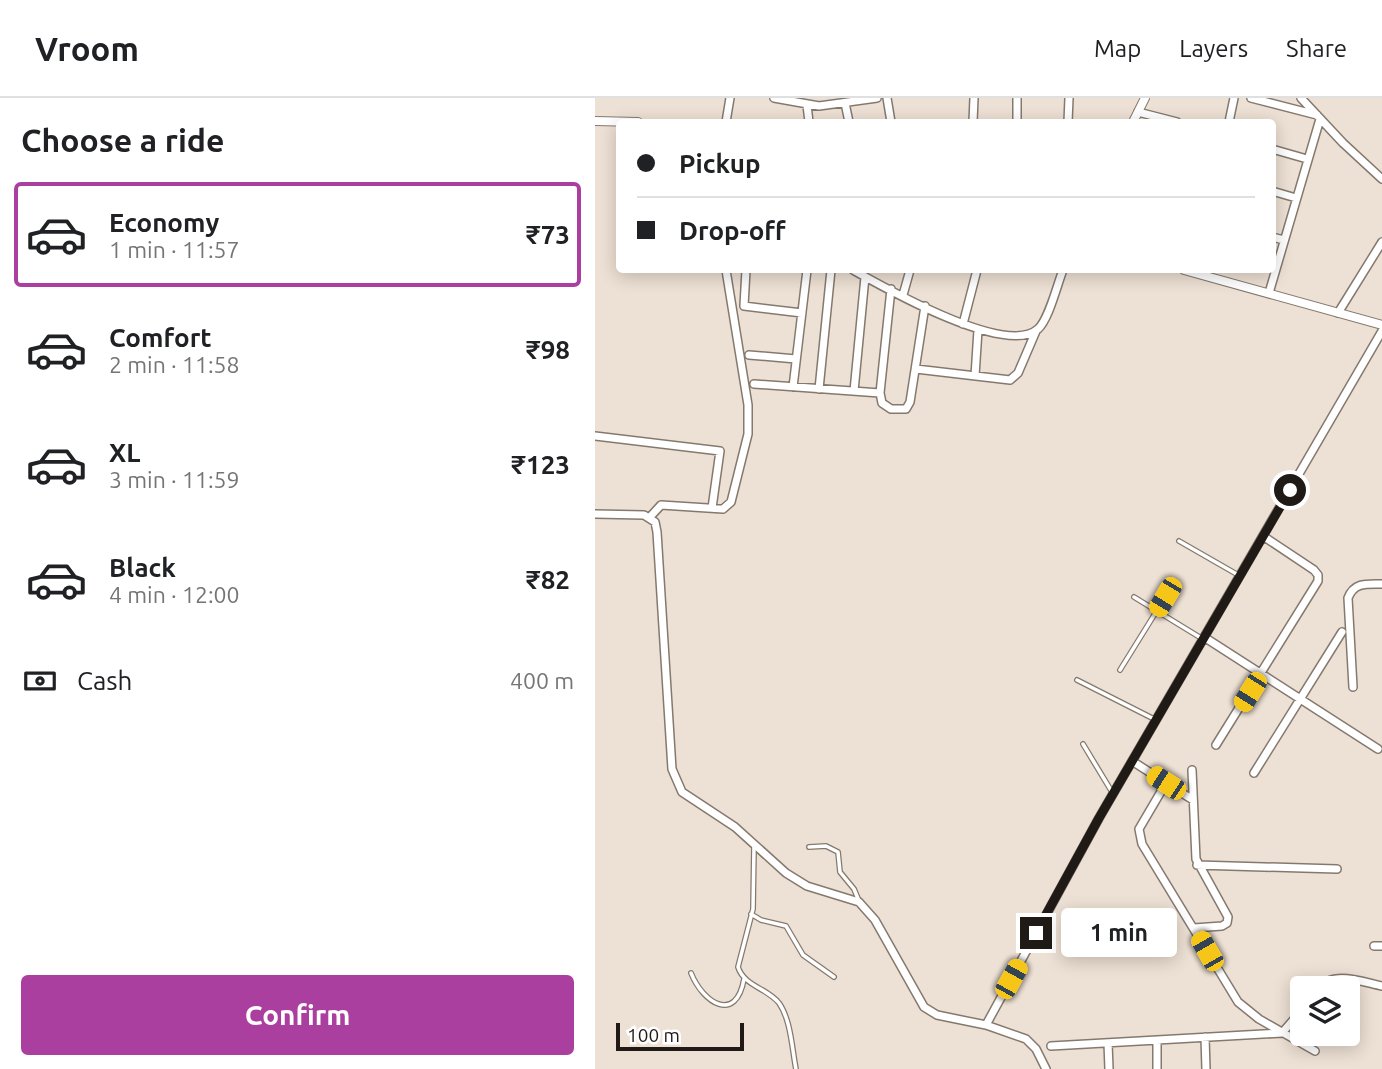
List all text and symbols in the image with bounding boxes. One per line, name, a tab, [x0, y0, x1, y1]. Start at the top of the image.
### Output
text: Vroom	[35, 30, 139, 67]
text: Map	[1094, 35, 1141, 62]
text: Layers	[1179, 35, 1248, 62]
text: Share	[1286, 35, 1347, 62]
text: Choose a ride	[21, 122, 224, 158]
text: Pickup	[679, 149, 761, 178]
icon: car	[25, 203, 88, 266]
text: Economy	[109, 208, 219, 237]
text: Drop-off	[679, 216, 786, 245]
text: ₹73	[526, 220, 570, 249]
text: 1 min · 11:57	[109, 237, 240, 262]
icon: car	[25, 318, 88, 381]
text: Comfort	[109, 323, 212, 352]
text: ₹98	[526, 335, 570, 364]
text: 2 min · 11:58	[109, 352, 240, 377]
icon: car	[25, 433, 88, 496]
text: XL	[109, 438, 140, 467]
text: ₹123	[511, 450, 570, 479]
text: 3 min · 11:59	[109, 467, 240, 492]
route start	[1274, 474, 1306, 506]
icon: car	[25, 548, 88, 611]
text: Black	[109, 553, 176, 582]
text: ₹82	[526, 565, 570, 594]
car	[1146, 574, 1185, 620]
text: 4 min · 12:00	[109, 582, 240, 607]
icon: cash	[21, 662, 59, 700]
text: Cash	[77, 666, 132, 695]
text: 400 m	[510, 668, 574, 693]
car	[1230, 669, 1271, 715]
car	[1143, 763, 1190, 803]
callout: 1 min	[1061, 908, 1176, 958]
route end	[1020, 917, 1052, 949]
text: 1 min	[1090, 920, 1148, 945]
car	[1188, 928, 1227, 974]
car	[992, 956, 1031, 1002]
button: Confirm	[21, 975, 574, 1055]
map controls	[1290, 976, 1360, 1046]
button: layers	[1290, 976, 1360, 1046]
scale bar	[616, 1020, 744, 1052]
text: 100 m	[627, 1024, 680, 1046]

